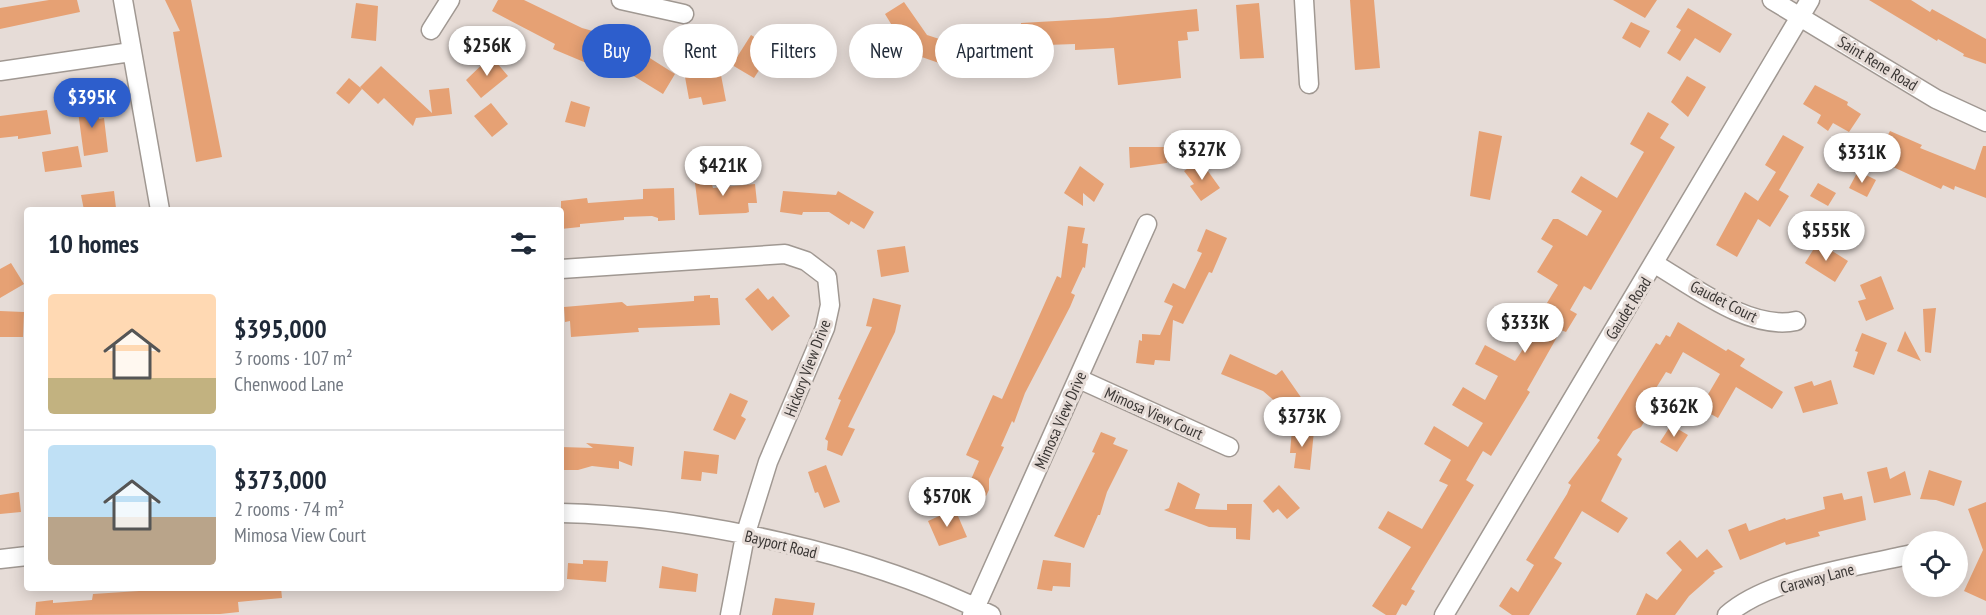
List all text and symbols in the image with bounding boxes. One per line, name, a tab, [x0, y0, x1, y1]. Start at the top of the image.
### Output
chip: Buy	[582, 24, 651, 78]
chip: Rent	[663, 24, 738, 78]
chip: Filters	[750, 24, 837, 78]
chip: New	[849, 24, 923, 78]
chip: Apartment	[935, 24, 1054, 78]
pin: $256K	[445, 26, 529, 77]
street label: Saint Rene Road	[1834, 31, 1922, 95]
text: $256K	[463, 32, 511, 58]
pin: $395K	[50, 78, 134, 129]
text: $395K	[68, 84, 116, 110]
pin: $327K	[1160, 130, 1244, 181]
pin: $331K	[1820, 133, 1904, 184]
text: $327K	[1178, 136, 1226, 162]
text: $331K	[1838, 139, 1886, 165]
pin: $421K	[681, 146, 765, 197]
text: $421K	[699, 152, 747, 178]
pin: $555K	[1784, 211, 1868, 262]
text: $555K	[1802, 217, 1850, 243]
text: 10 homes	[48, 227, 139, 260]
icon: filters	[507, 227, 540, 260]
street label: Gaudet Road	[1601, 273, 1655, 343]
street label: Gaudet Court	[1687, 276, 1761, 327]
pin: $333K	[1483, 303, 1567, 354]
text: $333K	[1501, 309, 1549, 335]
text: $395,000	[234, 312, 327, 345]
street label: Hickory View Drive	[779, 317, 835, 419]
icon: home	[96, 318, 168, 390]
text: 3 rooms · 107 m²	[234, 345, 353, 371]
street label: Mimosa View Drive	[1030, 368, 1090, 472]
text: Chenwood Lane	[234, 371, 344, 397]
street label: Mimosa View Court	[1102, 382, 1207, 444]
pin: $362K	[1632, 387, 1716, 438]
text: $362K	[1650, 393, 1698, 419]
pin: $373K	[1260, 397, 1344, 448]
text: $373K	[1278, 403, 1326, 429]
text: $373,000	[234, 463, 327, 496]
icon: home	[96, 469, 168, 541]
pin: $570K	[905, 477, 989, 528]
text: $570K	[923, 483, 971, 509]
text: 2 rooms · 74 m²	[234, 496, 344, 522]
text: Mimosa View Court	[234, 522, 366, 548]
street label: Bayport Road	[743, 525, 819, 563]
map controls	[1902, 531, 1968, 597]
button: locate	[1902, 531, 1968, 597]
street label: Caraway Lane	[1778, 559, 1856, 597]

